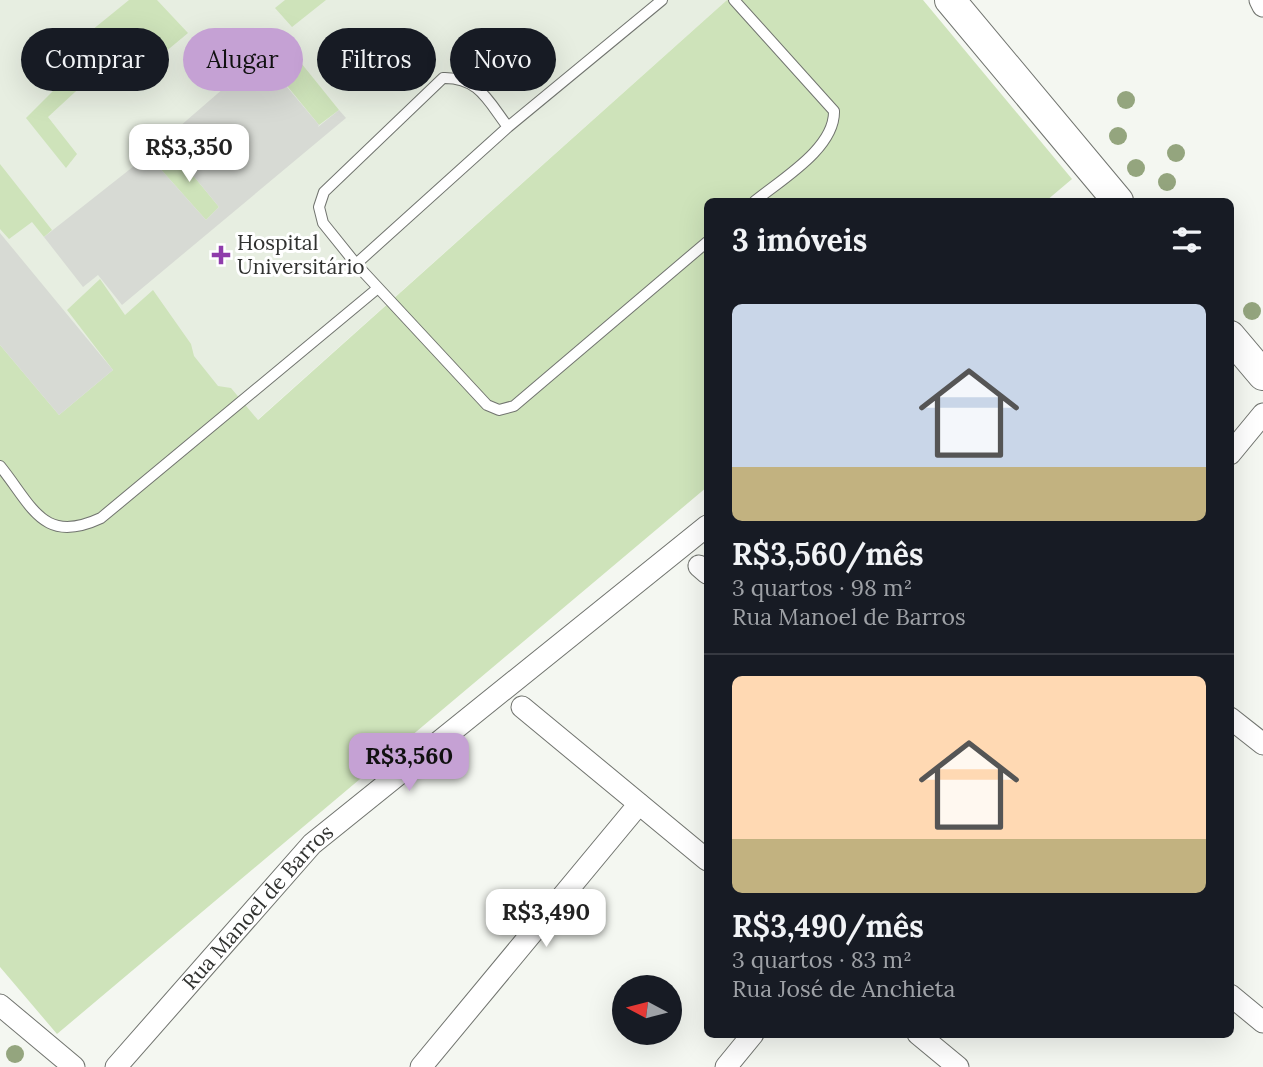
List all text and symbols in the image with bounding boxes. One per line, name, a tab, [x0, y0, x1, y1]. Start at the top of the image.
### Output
chip: Comprar	[21, 28, 169, 91]
chip: Alugar	[183, 28, 303, 91]
chip: Filtros	[317, 28, 436, 91]
chip: Novo	[450, 28, 556, 91]
pin: R$3,350	[124, 124, 254, 184]
text: R$3,350	[145, 132, 233, 161]
text: 3 imóveis	[732, 221, 867, 259]
icon: filters	[1168, 221, 1206, 259]
place label: Hospital Universitário	[237, 229, 365, 280]
marker: Hospital Universitário	[211, 245, 231, 265]
icon: home	[906, 350, 1032, 476]
text: R$3,560/mês	[732, 535, 924, 573]
text: 3 quartos · 98 m²	[732, 573, 912, 602]
text: Rua Manoel de Barros	[732, 602, 966, 631]
icon: home	[906, 722, 1032, 848]
pin: R$3,560	[344, 734, 474, 793]
text: R$3,560	[365, 741, 453, 770]
street label: Rua Manoel de Barros	[176, 818, 339, 995]
pin: R$3,490	[481, 890, 611, 949]
text: R$3,490	[502, 897, 590, 926]
text: R$3,490/mês	[732, 907, 924, 945]
text: 3 quartos · 83 m²	[732, 945, 912, 974]
text: Rua José de Anchieta	[732, 974, 955, 1003]
north arrow	[612, 975, 682, 1045]
map controls	[612, 975, 682, 1045]

